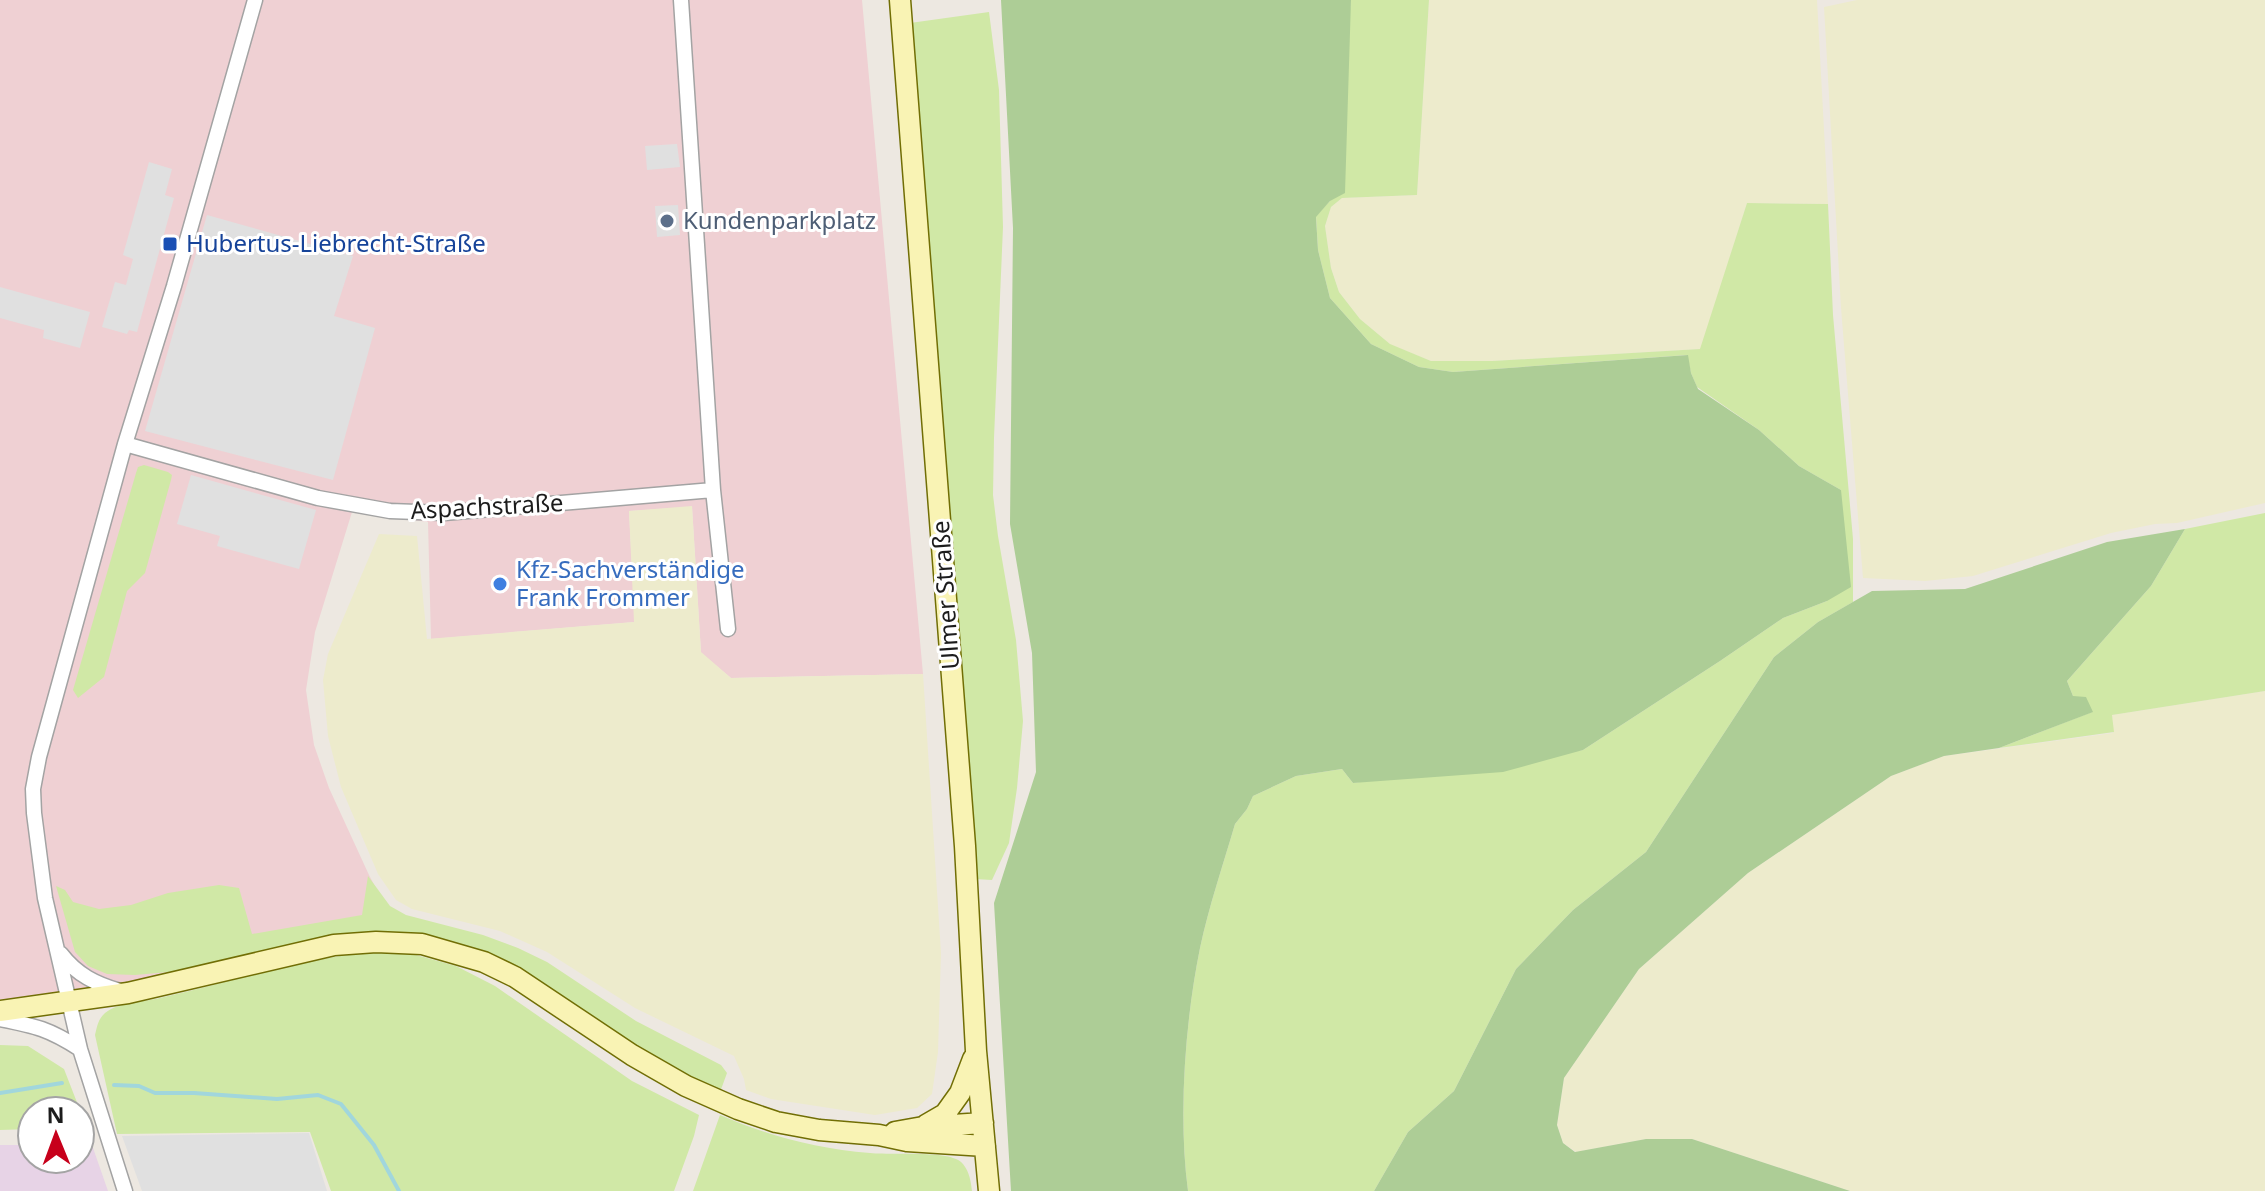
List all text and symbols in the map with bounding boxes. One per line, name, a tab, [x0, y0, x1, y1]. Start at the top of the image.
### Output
place label: Kundenparkplatz	[683, 203, 876, 236]
marker: Kundenparkplatz	[658, 212, 676, 230]
place label: Hubertus-Liebrecht-Straße	[186, 226, 486, 259]
marker: Hubertus-Liebrecht-Straße	[161, 235, 179, 253]
street label: Aspachstraße	[410, 485, 564, 526]
street label: Ulmer Straße	[923, 519, 966, 671]
place label: Kfz-Sachverständige Frank Frommer	[516, 552, 744, 613]
marker: Kfz-Sachverständige Frank Frommer	[491, 575, 509, 593]
north arrow	[16, 1095, 96, 1175]
text: N	[46, 1099, 65, 1129]

